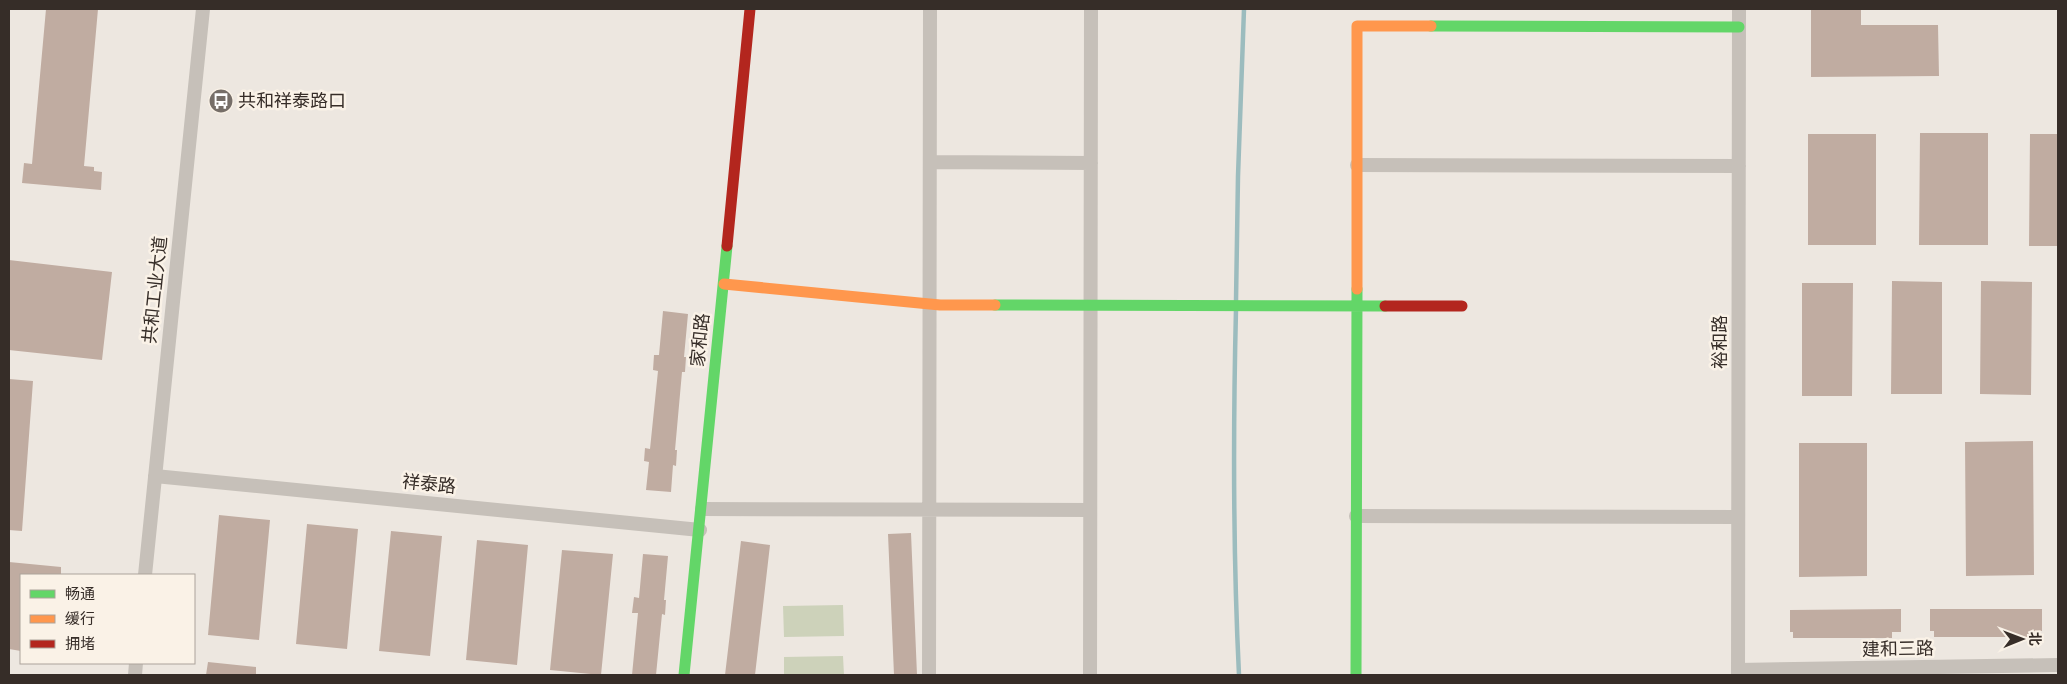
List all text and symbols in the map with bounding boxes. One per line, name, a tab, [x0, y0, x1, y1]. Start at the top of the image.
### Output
bus stop icon: 共和祥泰路口	[208, 88, 234, 114]
place label: 共和祥泰路口	[238, 90, 346, 112]
street label: 共和工业大道	[138, 235, 172, 345]
street label: 家和路	[686, 312, 714, 368]
street label: 裕和路	[1709, 315, 1731, 369]
street label: 祥泰路	[401, 470, 457, 498]
legend	[20, 574, 195, 664]
text: 畅通	[65, 585, 95, 603]
text: 缓行	[65, 610, 95, 628]
north arrow	[1997, 614, 2047, 664]
text: 北	[2026, 632, 2043, 646]
text: 拥堵	[65, 635, 95, 653]
street label: 建和三路	[1862, 637, 1934, 661]

